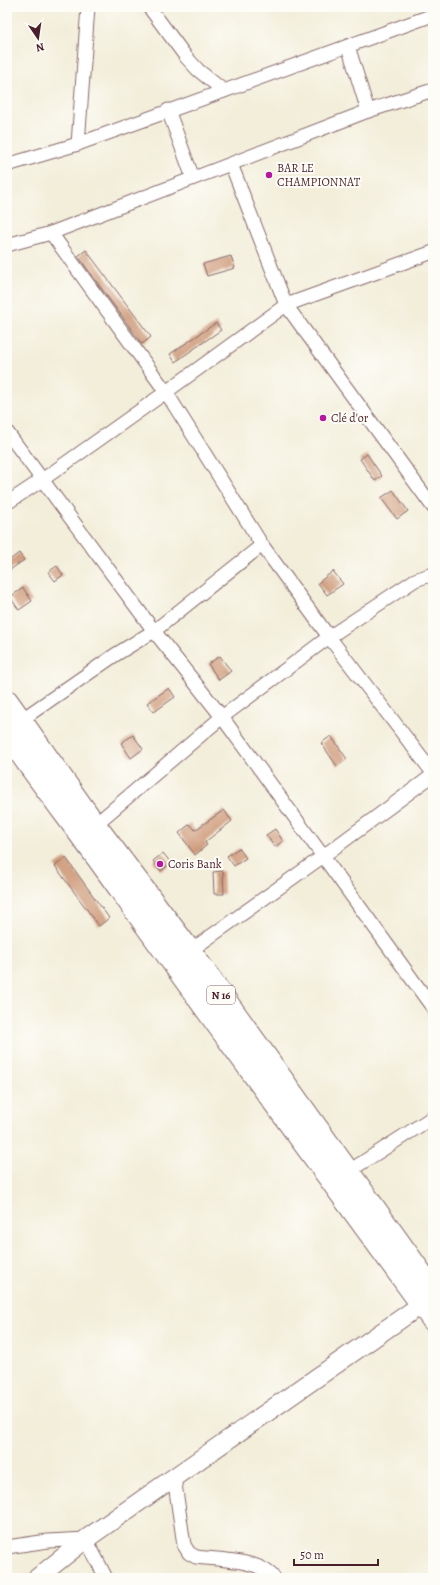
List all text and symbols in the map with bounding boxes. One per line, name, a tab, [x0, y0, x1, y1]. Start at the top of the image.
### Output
north arrow	[18, 18, 58, 58]
text: N	[35, 39, 46, 55]
place label: BAR LE CHAMPIONNAT	[277, 160, 361, 190]
marker: BAR LE CHAMPIONNAT	[264, 170, 274, 180]
place label: Clé d'or	[331, 410, 369, 426]
marker: Clé d'or	[318, 413, 328, 423]
place label: Coris Bank	[168, 856, 222, 872]
marker: Coris Bank	[155, 859, 165, 869]
road number: N 16	[207, 986, 235, 1004]
scale bar	[294, 1541, 378, 1567]
text: 50 m	[300, 1547, 324, 1563]

